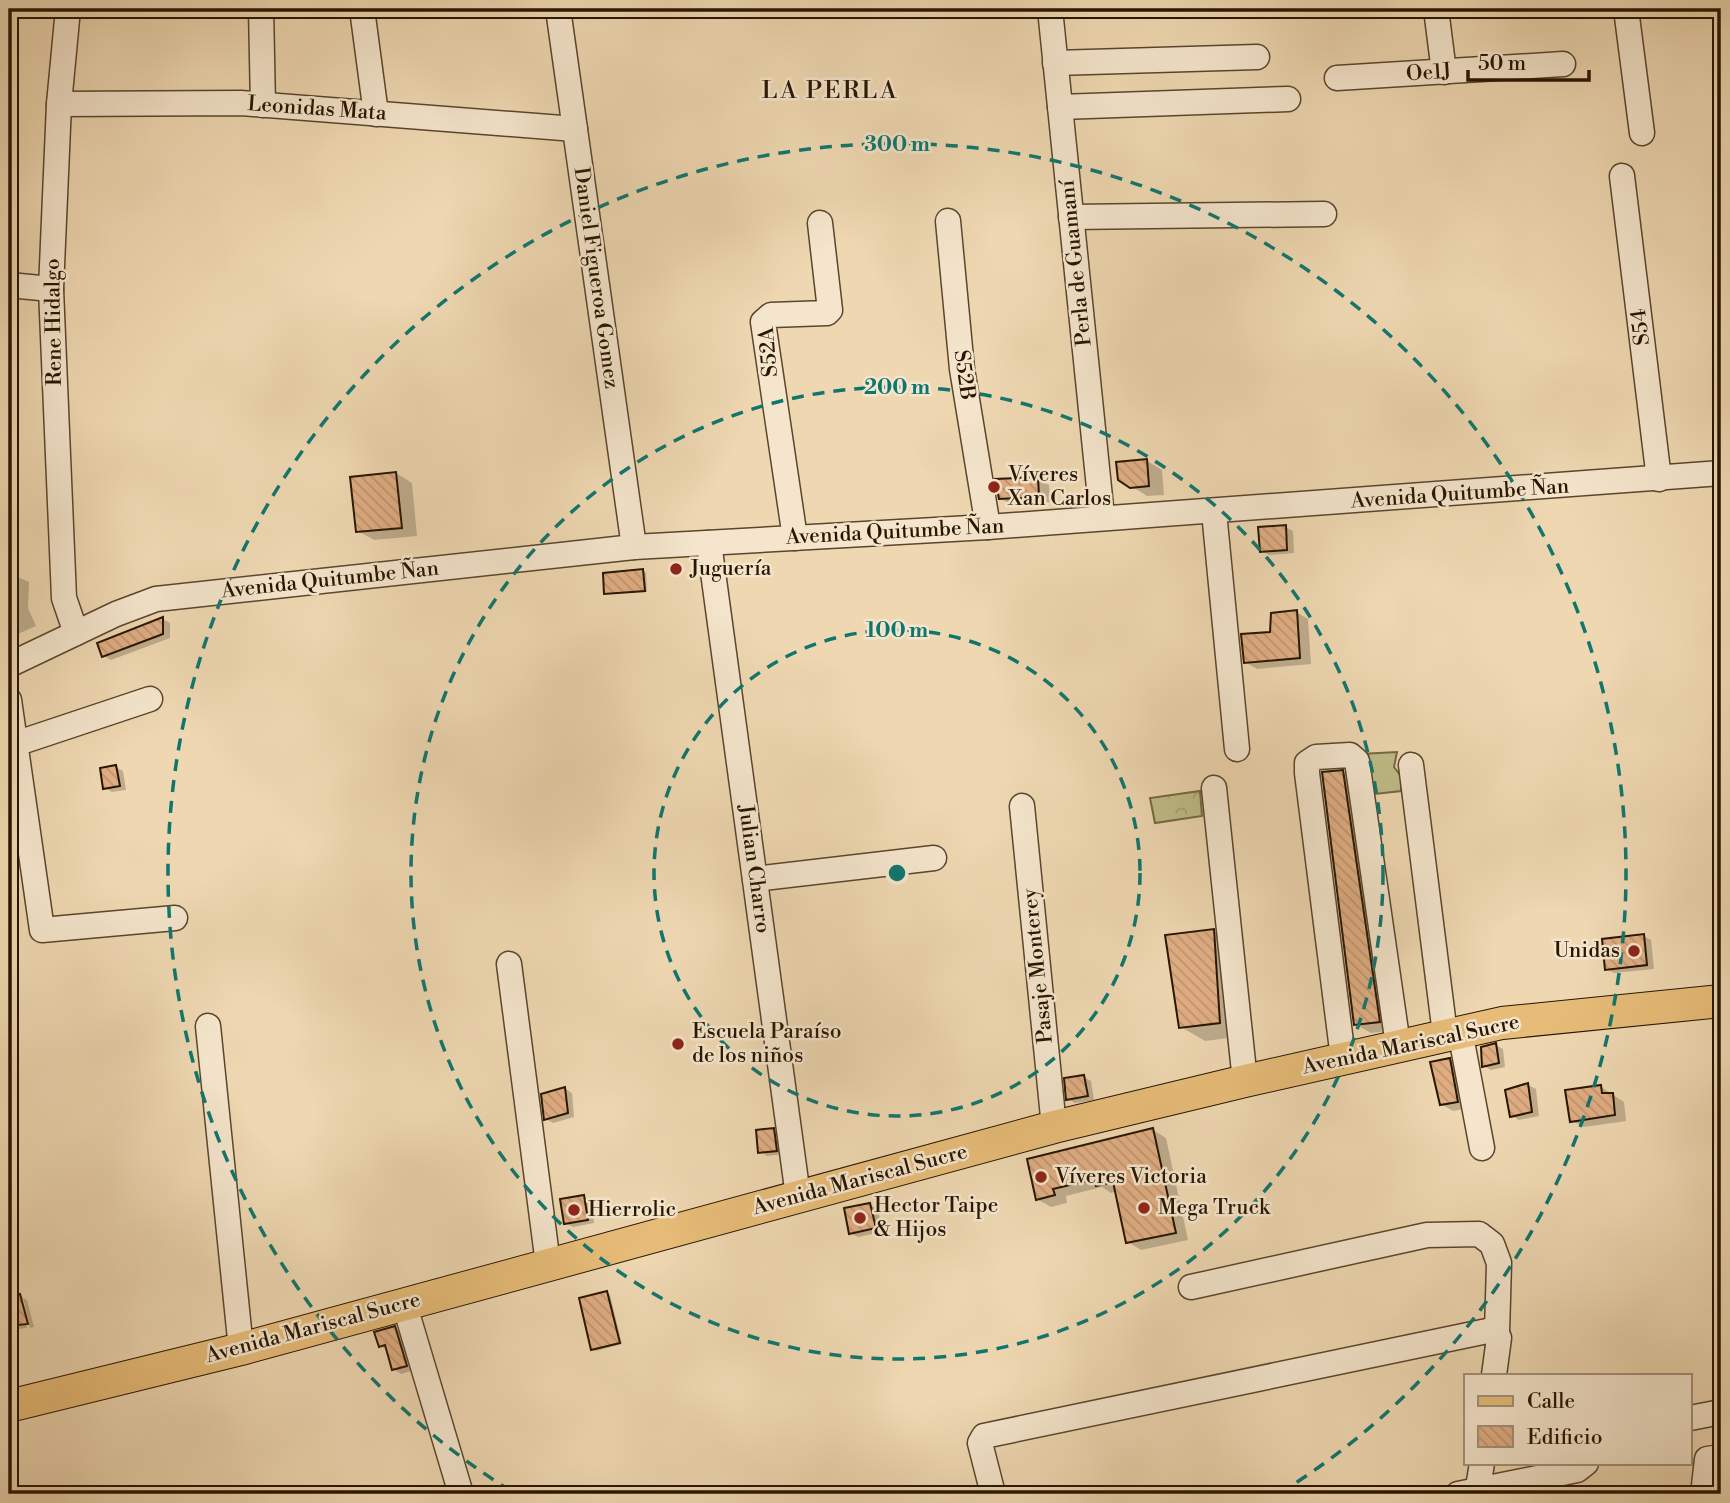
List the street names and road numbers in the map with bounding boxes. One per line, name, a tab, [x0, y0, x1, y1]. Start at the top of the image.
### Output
street label: Oe1J	[1405, 58, 1453, 88]
street label: Leonidas Mata	[247, 91, 388, 127]
street label: Daniel Figueroa Gomez	[568, 166, 624, 390]
street label: Perla de Guamaní	[1054, 178, 1098, 347]
street label: Rene Hidalgo	[40, 258, 68, 386]
street label: S54	[1626, 307, 1656, 347]
street label: S52A	[754, 325, 784, 378]
street label: S52B	[948, 348, 980, 402]
street label: Avenida Quitumbe Ñan	[1349, 471, 1570, 515]
street label: Avenida Quitumbe Ñan	[784, 511, 1005, 551]
street label: Avenida Quitumbe Ñan	[219, 554, 441, 604]
street label: Julian Charro	[732, 802, 776, 935]
street label: Pasaje Monterey	[1017, 886, 1059, 1045]
street label: Avenida Mariscal Sucre	[1299, 1009, 1522, 1081]
street label: Avenida Mariscal Sucre	[749, 1139, 970, 1221]
street label: Avenida Mariscal Sucre	[202, 1287, 423, 1369]

